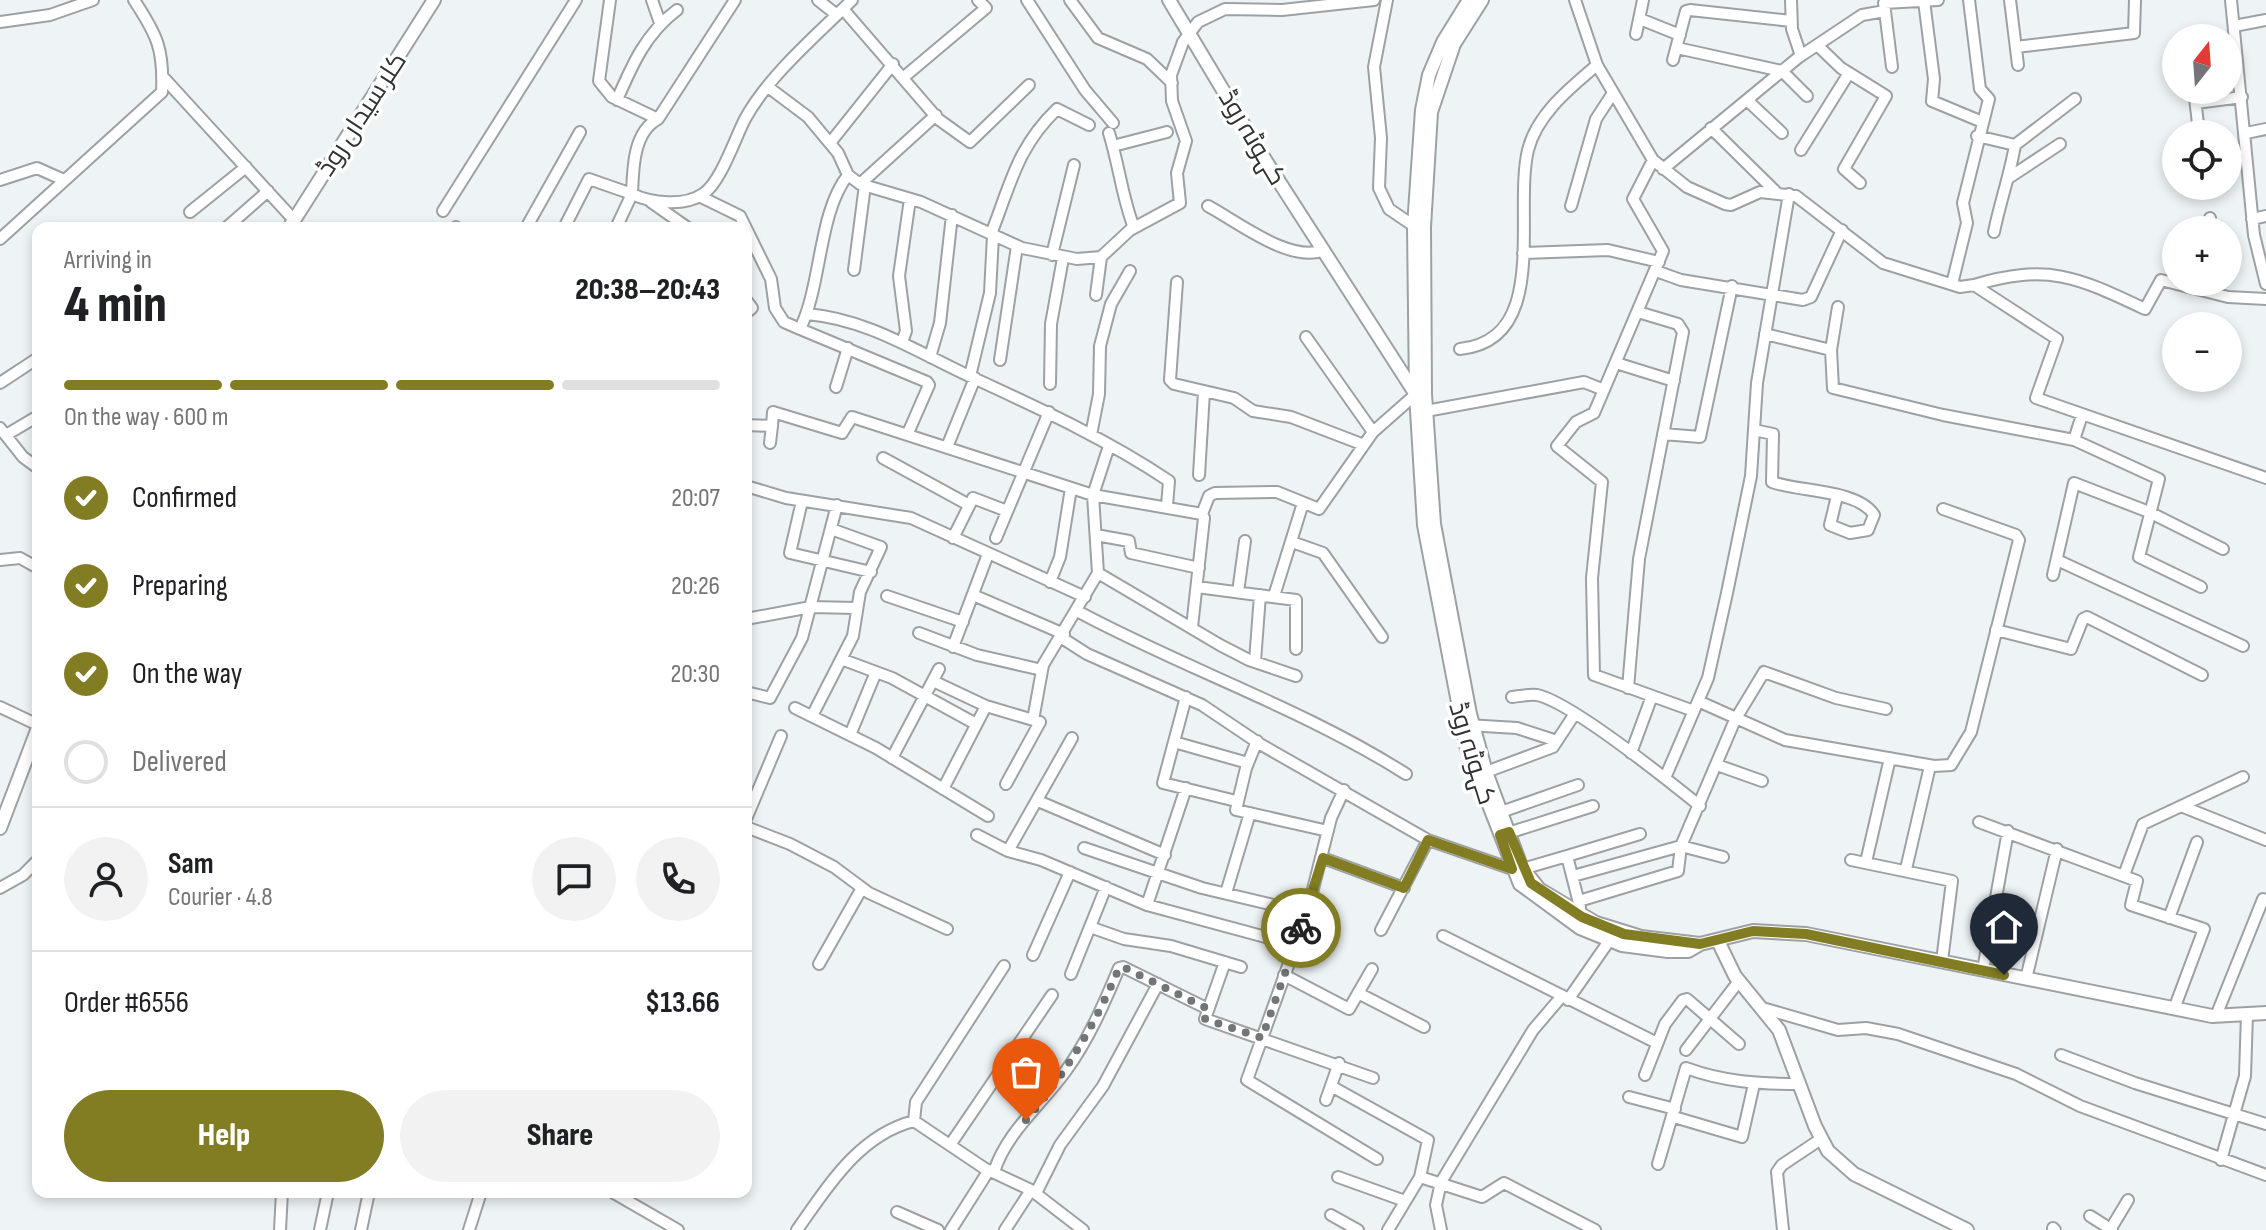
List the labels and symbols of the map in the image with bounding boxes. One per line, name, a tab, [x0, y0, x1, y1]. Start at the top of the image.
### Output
north arrow	[2162, 24, 2242, 104]
street label: کلر سیداں روڈ	[311, 47, 414, 182]
street label: کہوٹہ روڈ	[1211, 84, 1292, 191]
street label: کہوٹہ روڈ	[1441, 698, 1502, 809]
courier	[1261, 888, 1341, 968]
pin	[1970, 893, 2038, 975]
pin	[992, 1038, 1060, 1120]

